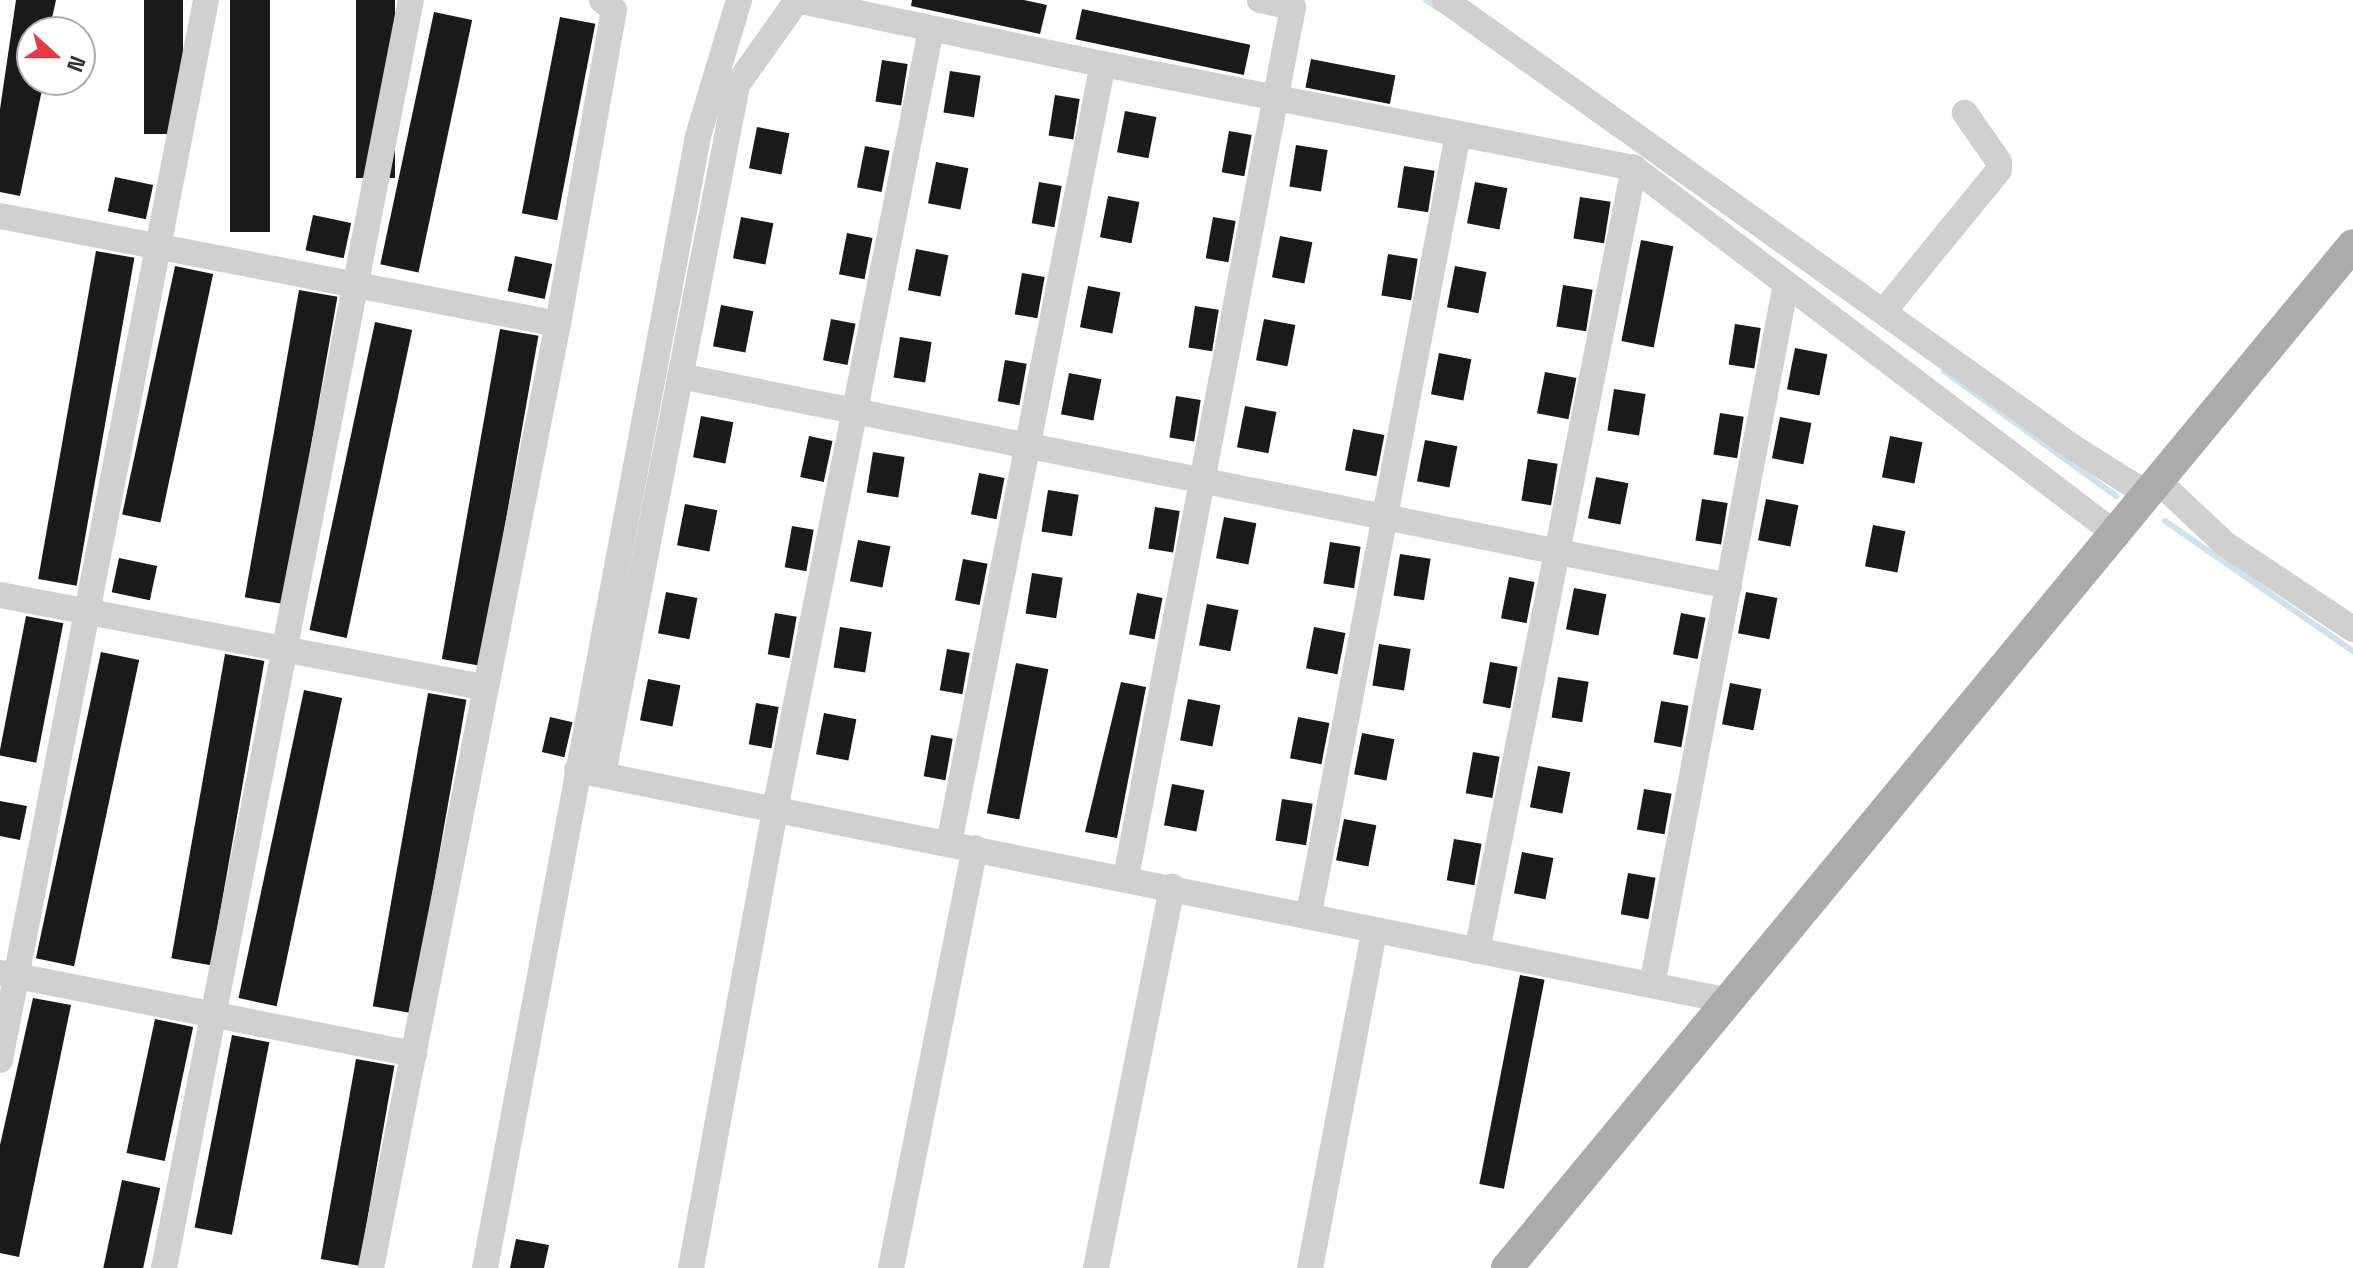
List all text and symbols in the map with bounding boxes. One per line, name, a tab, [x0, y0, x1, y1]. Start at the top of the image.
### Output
north arrow	[16, 16, 96, 96]
text: N	[61, 52, 92, 76]

